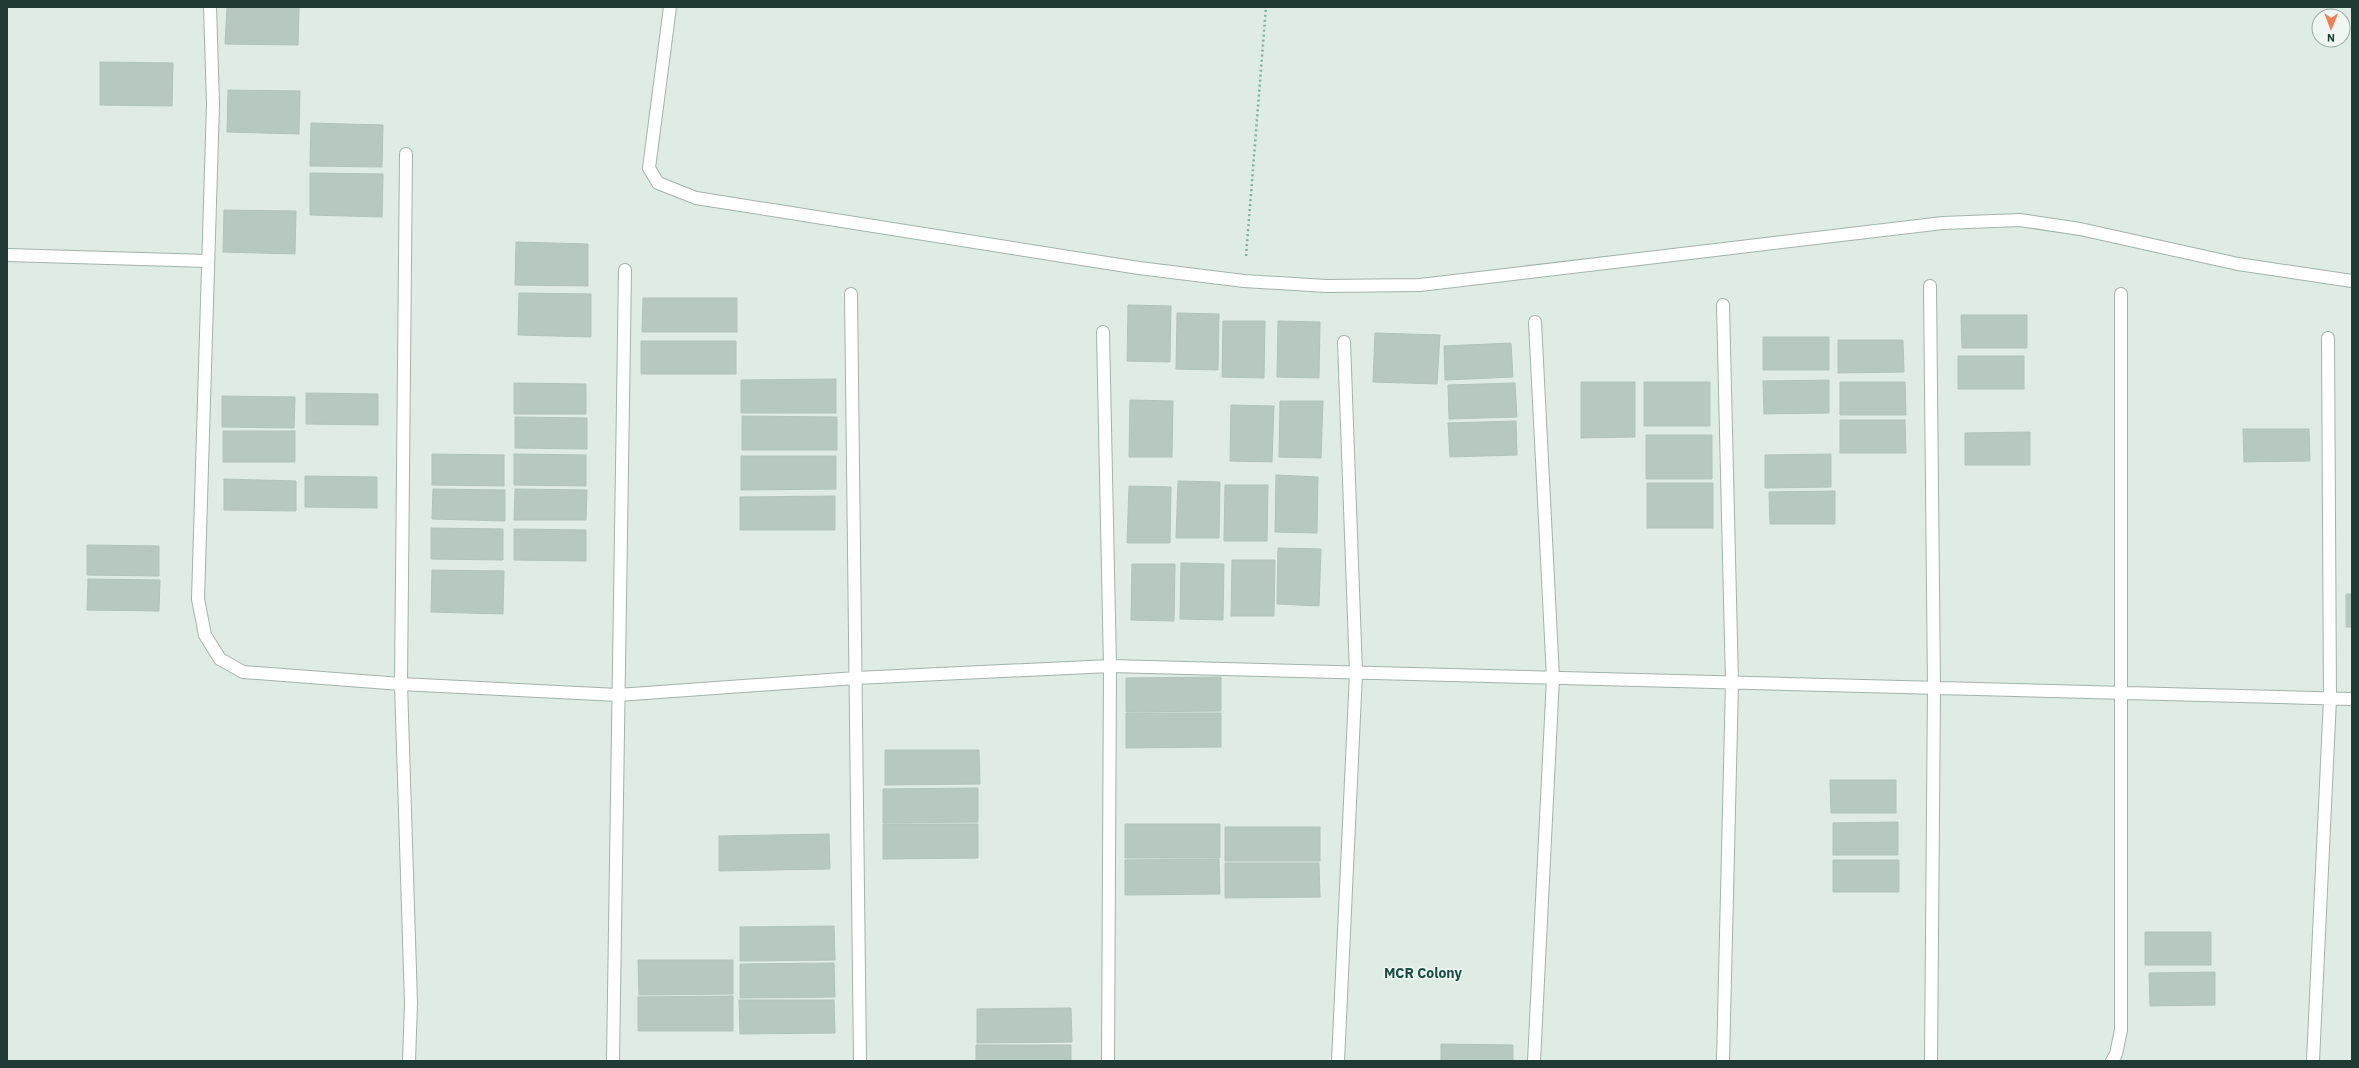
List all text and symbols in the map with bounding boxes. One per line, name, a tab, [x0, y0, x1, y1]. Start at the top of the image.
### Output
north arrow	[2311, 8, 2351, 48]
text: N	[2327, 31, 2335, 45]
district label: MCR Colony	[1384, 964, 1463, 982]

